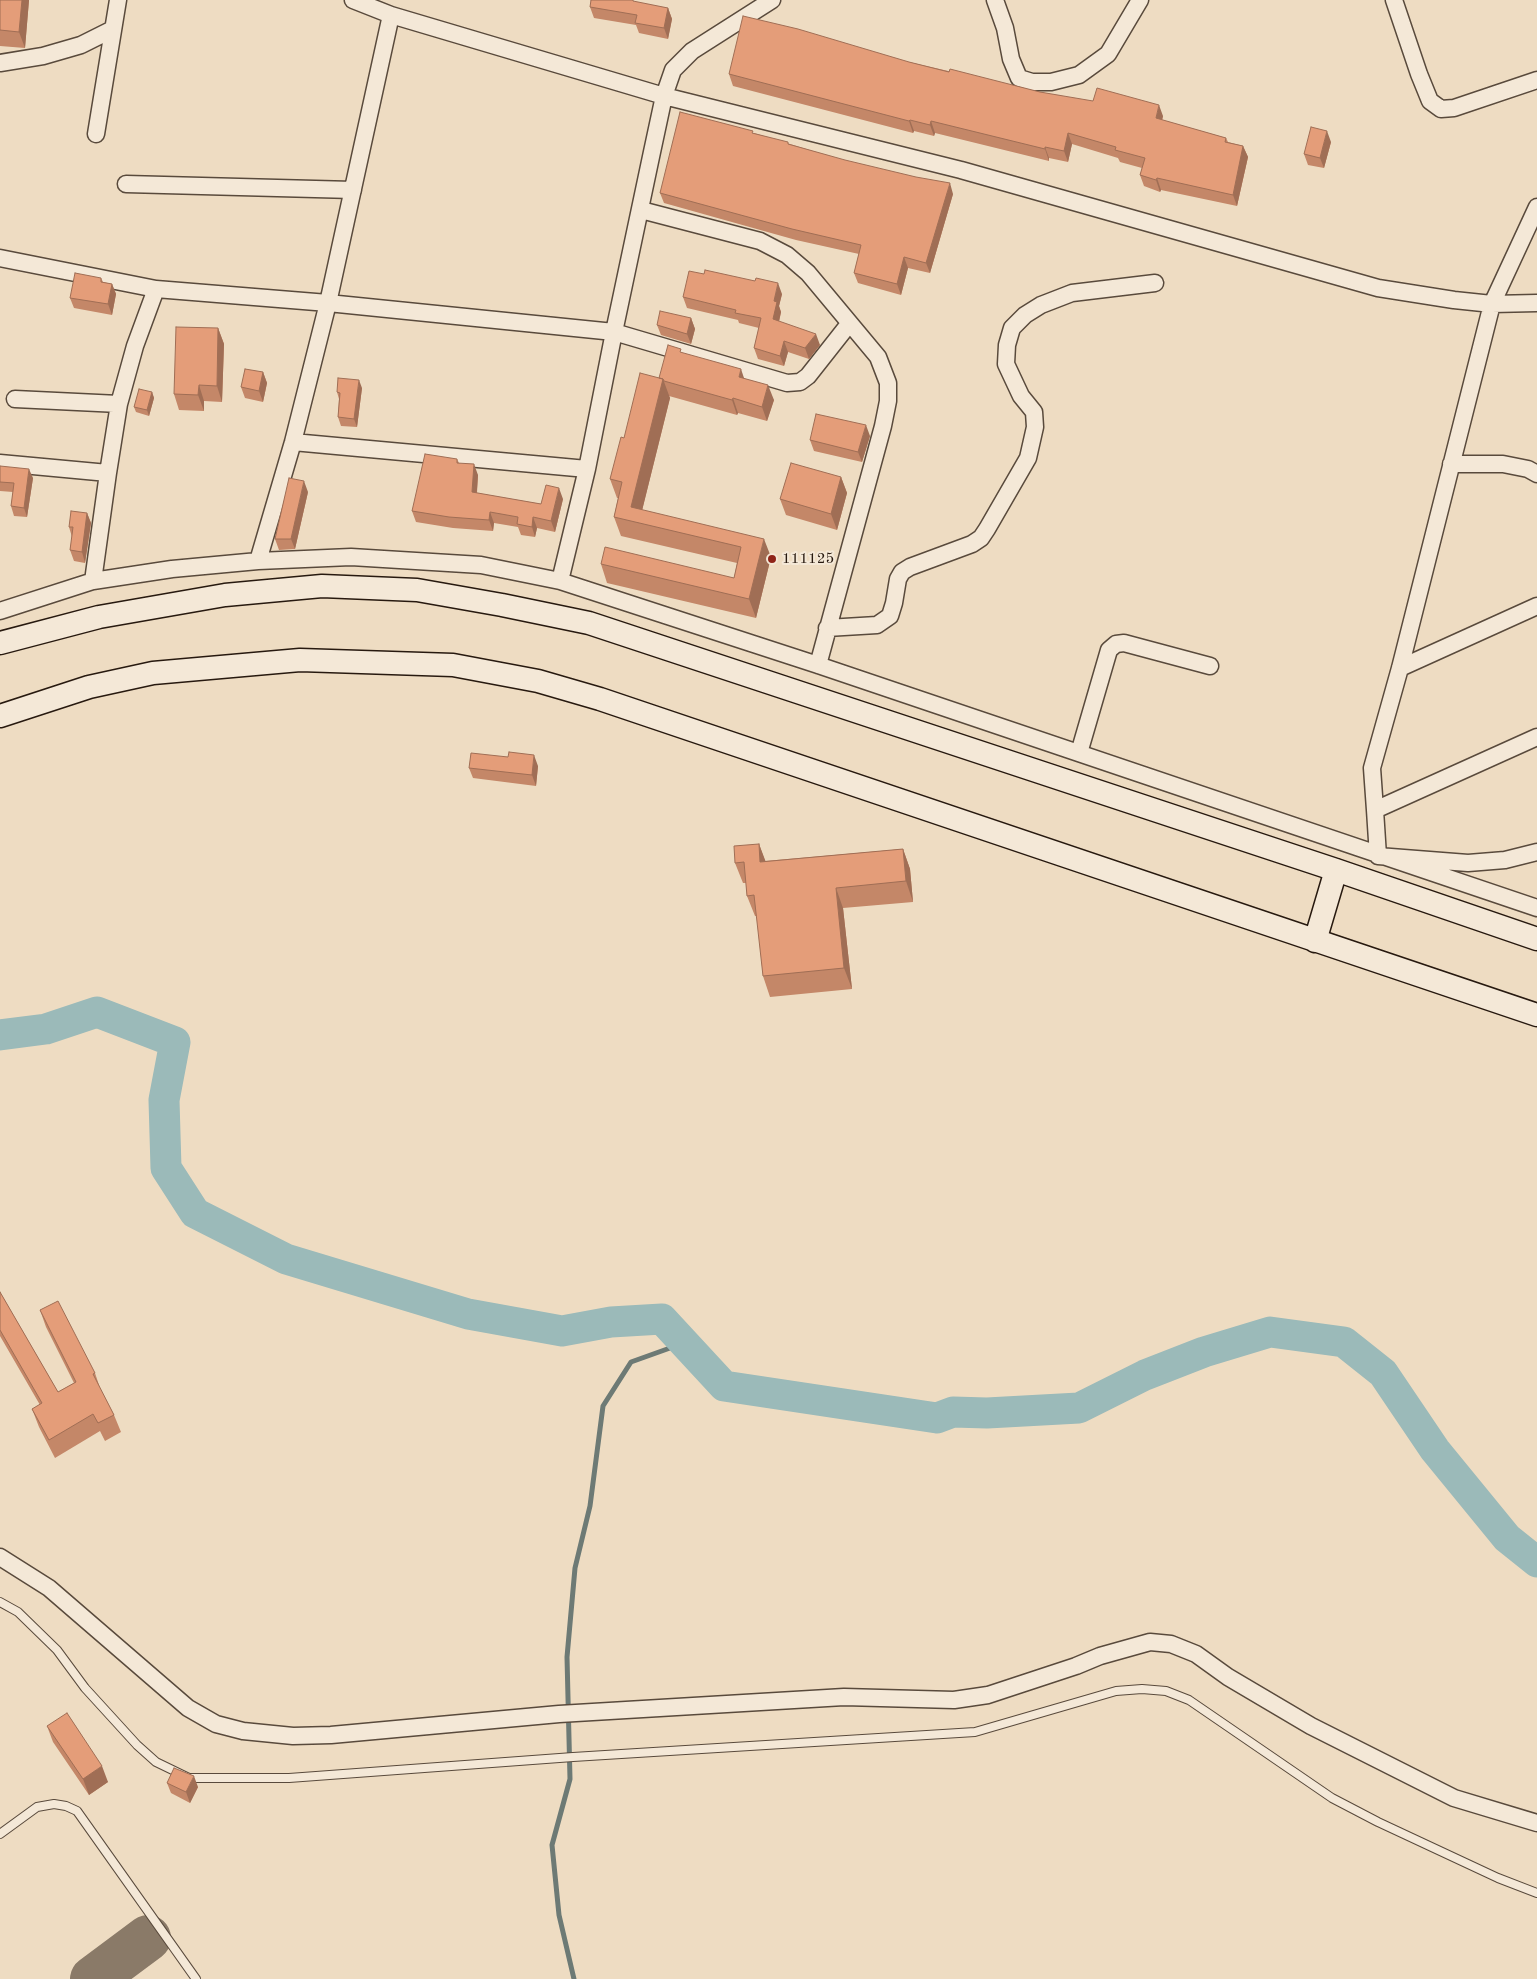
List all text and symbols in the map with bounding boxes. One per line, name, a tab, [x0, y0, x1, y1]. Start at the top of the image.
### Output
place label: 111125	[782, 550, 834, 568]
marker: 111125	[766, 553, 778, 565]

